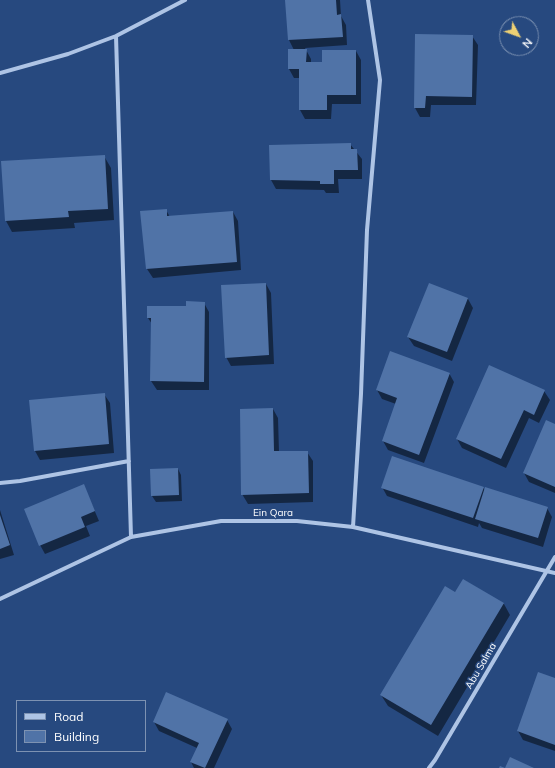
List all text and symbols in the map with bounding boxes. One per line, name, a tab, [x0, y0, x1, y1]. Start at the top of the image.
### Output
north arrow	[499, 16, 539, 56]
text: N	[519, 35, 535, 51]
street label: Ein Qara	[253, 507, 293, 519]
street label: Abu Salma	[463, 641, 499, 691]
legend	[16, 700, 146, 752]
text: Road	[54, 709, 83, 724]
text: Building	[54, 729, 99, 744]

